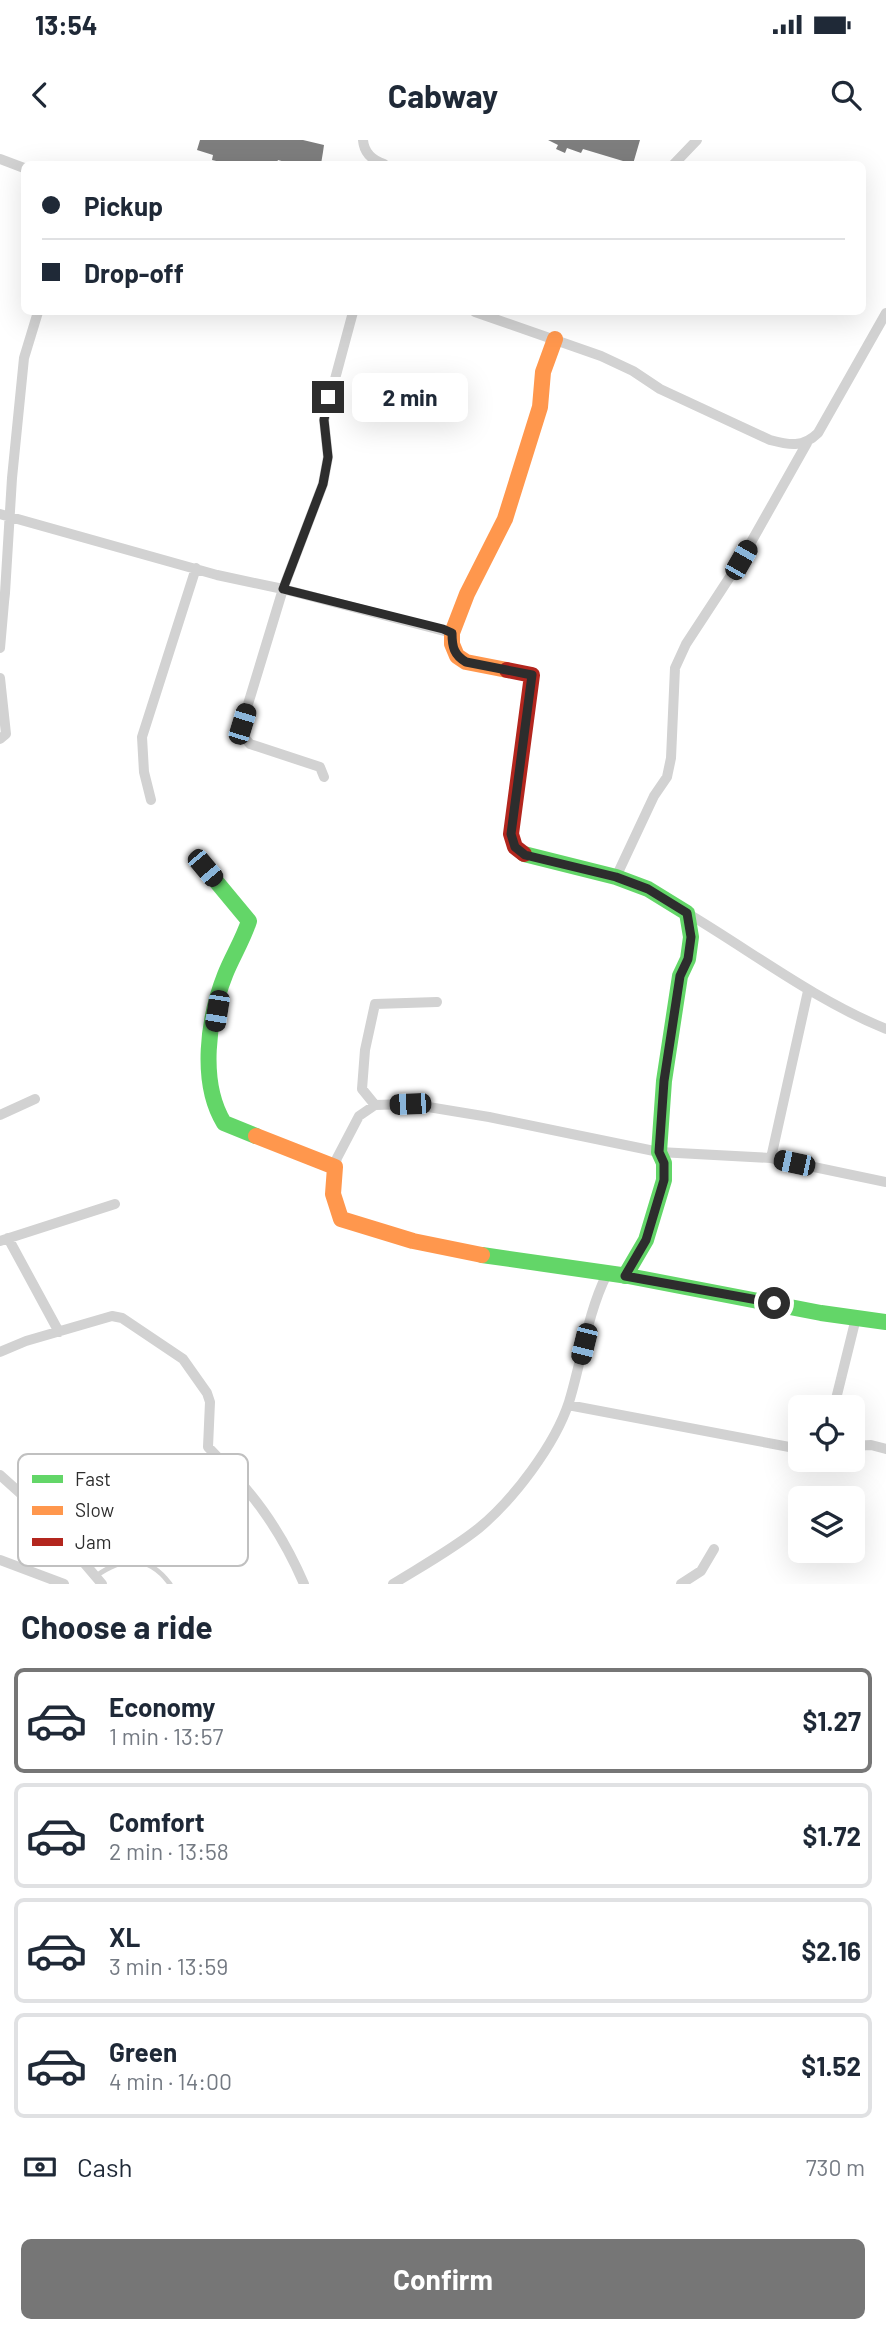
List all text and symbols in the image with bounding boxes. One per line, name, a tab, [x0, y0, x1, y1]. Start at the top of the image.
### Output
text: 13:54	[35, 9, 97, 40]
icon: back	[21, 76, 59, 114]
text: Cabway	[388, 76, 498, 114]
icon: search	[827, 76, 865, 114]
text: Pickup	[84, 190, 163, 221]
text: Drop-off	[84, 257, 184, 288]
callout: 2 min	[352, 372, 468, 422]
route end	[312, 381, 344, 413]
text: 2 min	[382, 383, 438, 411]
car	[722, 537, 761, 583]
car	[226, 701, 259, 747]
car	[184, 845, 227, 891]
car	[204, 989, 231, 1033]
car	[389, 1093, 432, 1115]
car	[772, 1148, 817, 1178]
route start	[758, 1287, 790, 1319]
car	[569, 1321, 600, 1367]
map controls	[788, 1395, 865, 1563]
button: locate	[788, 1395, 865, 1472]
legend	[18, 1454, 248, 1566]
text: Fast	[75, 1467, 111, 1490]
button: layers	[788, 1486, 865, 1563]
text: Slow	[75, 1498, 114, 1521]
text: Jam	[75, 1530, 111, 1553]
text: Choose a ride	[21, 1607, 213, 1645]
icon: car	[25, 1689, 88, 1752]
text: Economy	[109, 1691, 215, 1722]
text: $1.27	[802, 1705, 861, 1736]
text: 1 min · 13:57	[109, 1722, 223, 1750]
icon: car	[25, 1804, 88, 1867]
text: Comfort	[109, 1806, 205, 1837]
text: $1.72	[802, 1820, 861, 1851]
text: 2 min · 13:58	[109, 1837, 229, 1865]
icon: car	[25, 1919, 88, 1982]
text: XL	[109, 1921, 140, 1952]
text: $2.16	[801, 1935, 861, 1966]
text: 3 min · 13:59	[109, 1952, 228, 1980]
icon: car	[25, 2034, 88, 2097]
text: Green	[109, 2036, 177, 2067]
text: $1.52	[801, 2050, 861, 2081]
text: 4 min · 14:00	[109, 2067, 232, 2095]
icon: cash	[21, 2148, 59, 2186]
text: Cash	[77, 2151, 132, 2182]
text: 730 m	[806, 2153, 865, 2181]
button: Confirm	[21, 2239, 865, 2319]

